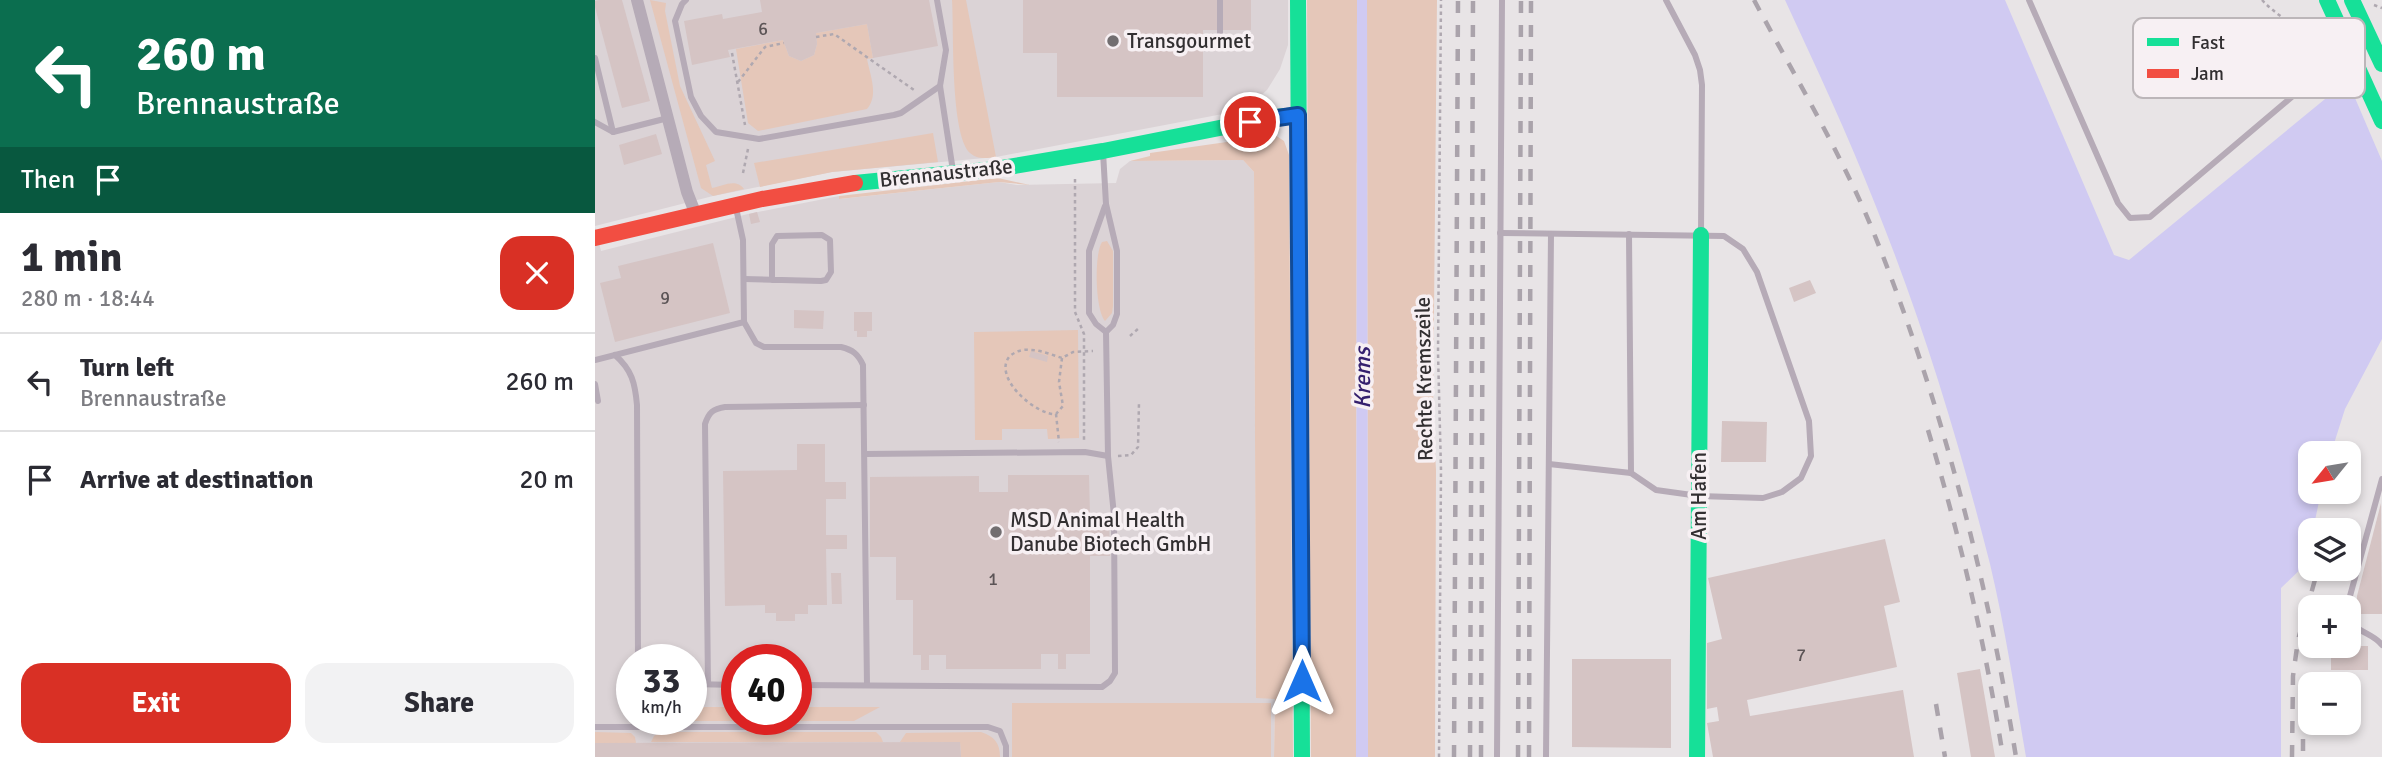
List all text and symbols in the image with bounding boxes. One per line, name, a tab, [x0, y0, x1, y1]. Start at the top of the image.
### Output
house number: 6	[758, 18, 768, 40]
legend	[2133, 18, 2365, 98]
text: 260 m	[136, 24, 266, 84]
icon: left	[21, 28, 112, 119]
place label: Transgourmet	[1127, 28, 1251, 54]
text: Fast	[2191, 31, 2225, 55]
marker: Transgourmet	[1105, 33, 1121, 49]
text: Jam	[2191, 62, 2224, 86]
text: Brennaustraße	[136, 84, 340, 123]
pin	[1220, 92, 1280, 152]
icon: arrive	[1231, 103, 1269, 141]
street label: Brennaustraße	[878, 153, 1014, 193]
icon: arrive	[89, 161, 127, 199]
text: Then	[21, 164, 75, 196]
text: 1 min	[21, 232, 122, 283]
button: close	[500, 236, 574, 310]
text: 280 m · 18:44	[21, 284, 155, 313]
house number: 9	[660, 287, 670, 309]
street label: Rechte Kremszeile	[1410, 297, 1438, 461]
water label: Krems	[1348, 345, 1377, 409]
text: Turn left	[80, 352, 174, 384]
icon: left	[21, 363, 59, 401]
text: 260 m	[505, 366, 574, 398]
text: Brennaustraße	[80, 384, 226, 413]
north arrow	[2298, 441, 2361, 504]
map controls	[2298, 441, 2361, 735]
street label: Am Hafen	[1686, 452, 1712, 540]
icon: arrive	[21, 461, 59, 499]
text: Arrive at destination	[80, 464, 313, 496]
text: 20 m	[519, 464, 574, 496]
place label: MSD Animal Health Danube Biotech GmbH	[1010, 507, 1211, 557]
button: layers	[2298, 518, 2361, 581]
marker: MSD Animal Health Danube Biotech GmbH	[988, 524, 1004, 540]
house number: 1	[988, 568, 998, 590]
button: +	[2298, 595, 2361, 658]
speed limit sign: 40	[721, 644, 812, 735]
position arrow	[1265, 644, 1339, 718]
house number: 7	[1796, 644, 1806, 666]
text: 33	[643, 659, 680, 702]
button: Exit	[21, 663, 291, 743]
button: Share	[305, 663, 574, 743]
button: −	[2298, 672, 2361, 735]
text: km/h	[641, 696, 682, 718]

